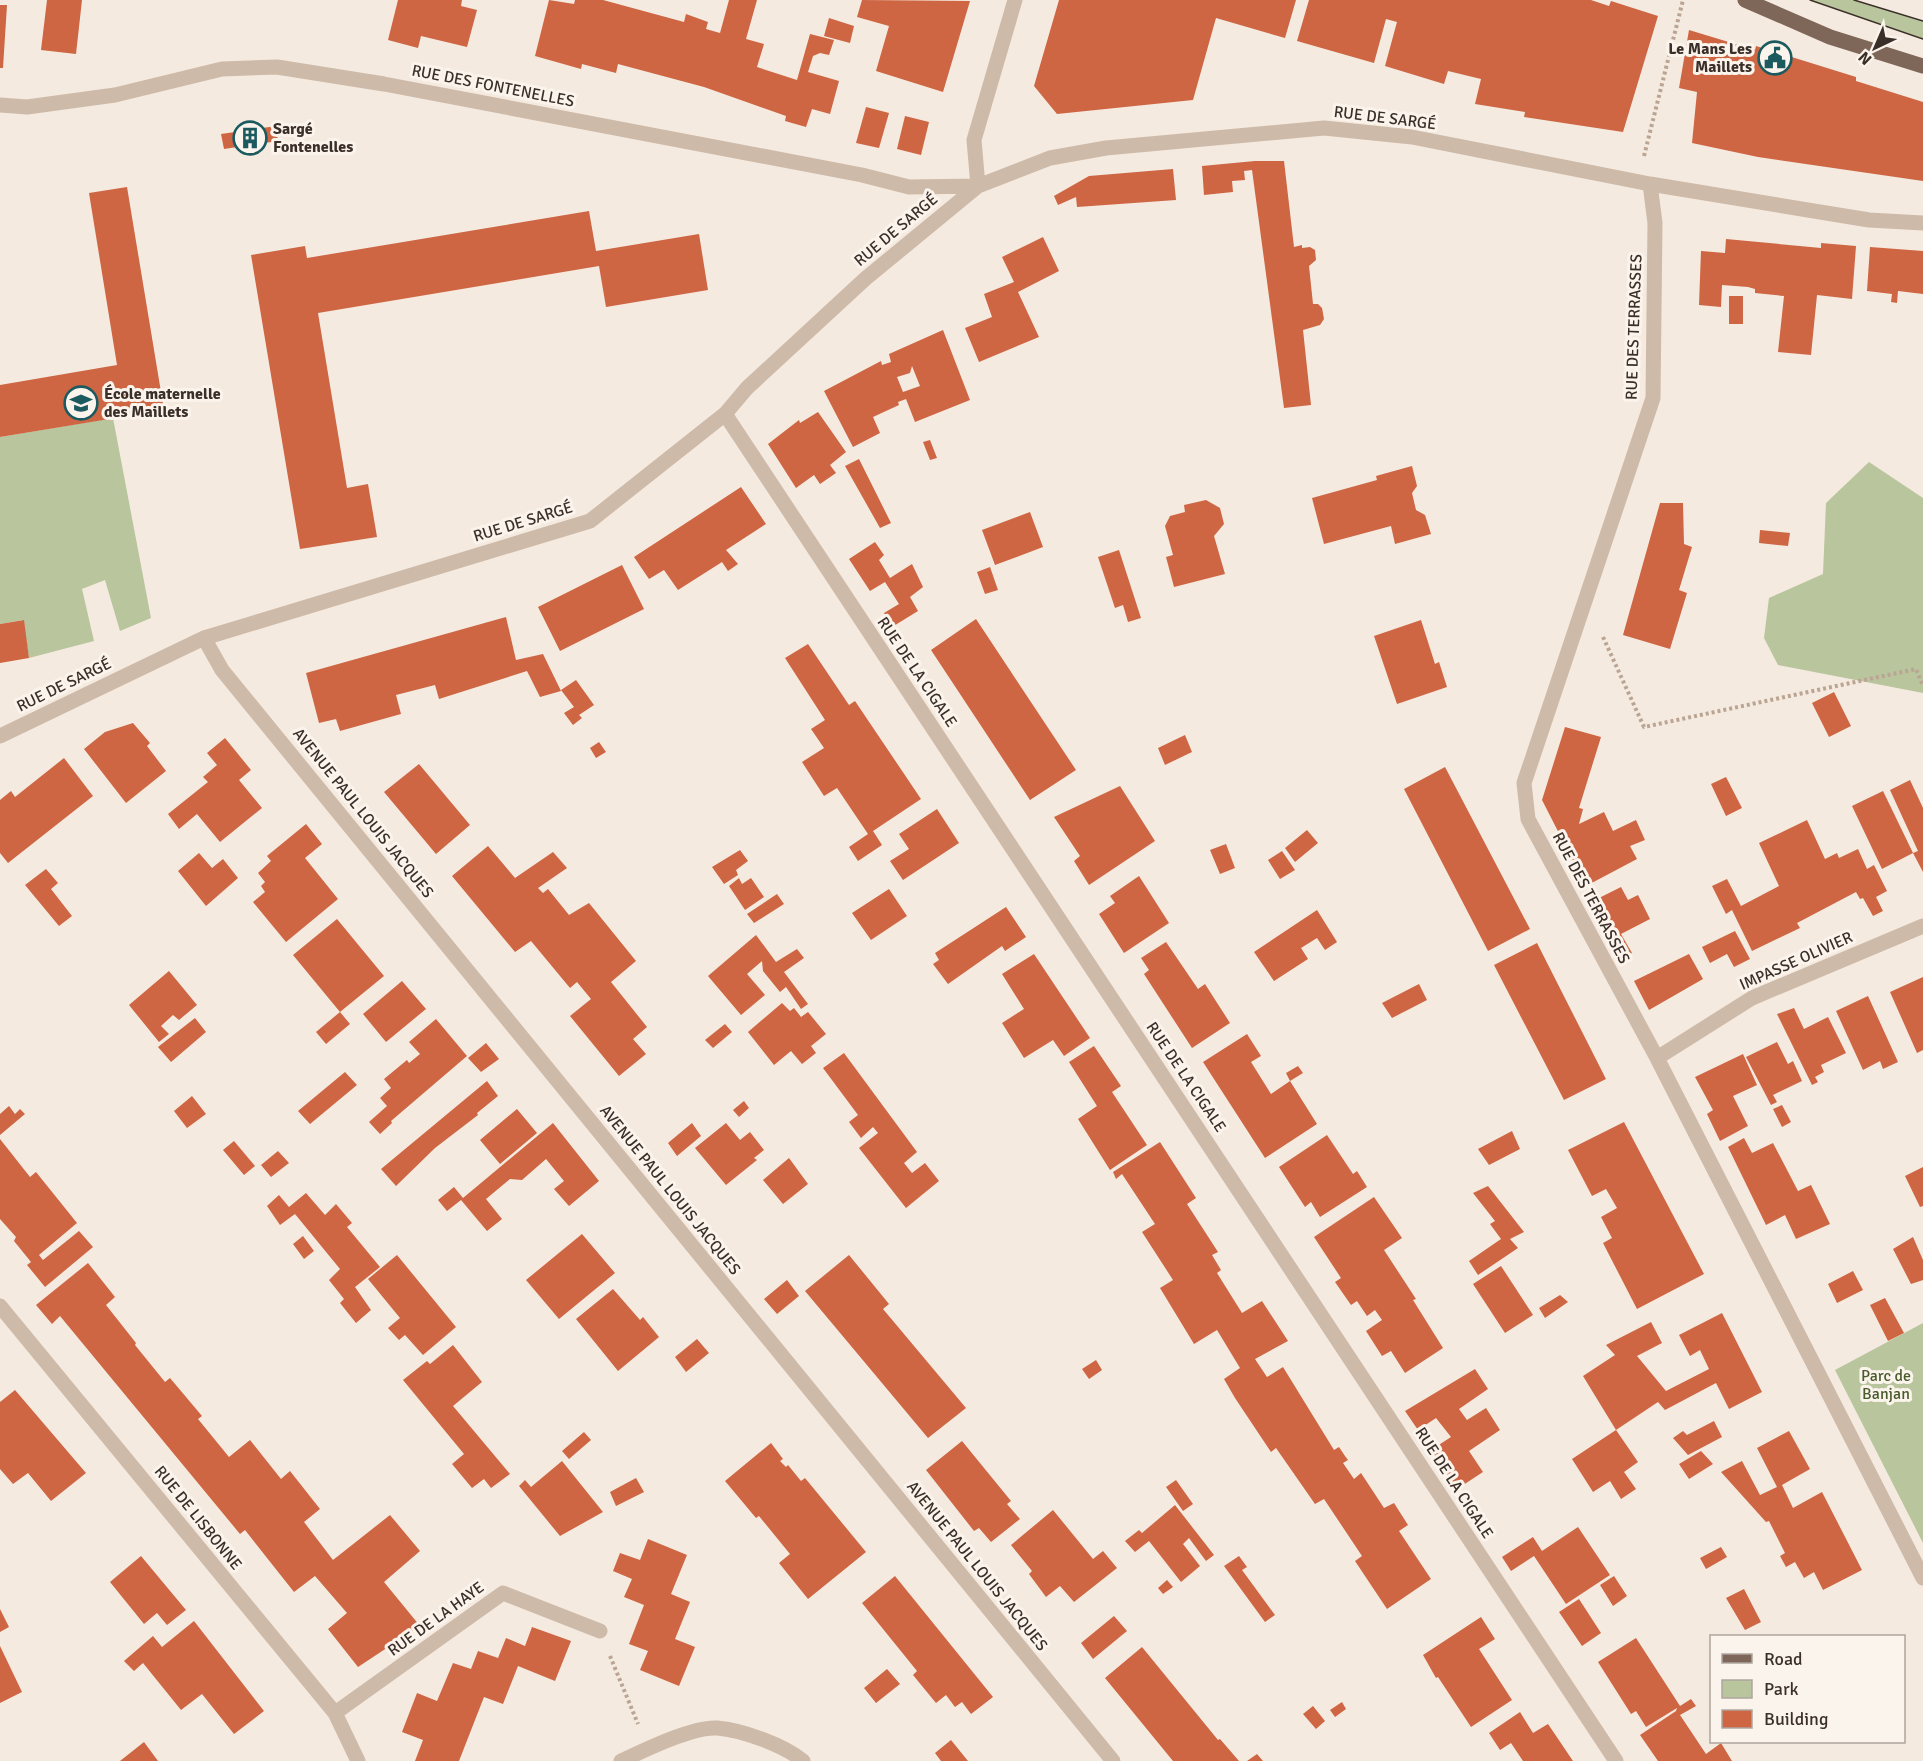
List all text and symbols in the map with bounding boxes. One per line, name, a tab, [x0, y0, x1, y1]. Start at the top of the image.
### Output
north arrow	[1845, 18, 1905, 78]
place label: Le Mans Les Maillets	[1668, 39, 1752, 77]
public building icon: Le Mans Les Maillets	[1757, 40, 1793, 76]
text: N	[1854, 47, 1876, 69]
street label: RUE DES FONTENELLES	[410, 60, 576, 112]
street label: RUE DE SARGÉ	[1333, 102, 1437, 134]
place label: Sargé Fontenelles	[273, 119, 353, 157]
building icon: Sargé Fontenelles	[232, 120, 268, 156]
street label: RUE DE SARGÉ	[850, 189, 942, 271]
street label: RUE DES TERRASSES	[1621, 254, 1647, 400]
place label: École maternelle des Maillets	[104, 384, 221, 422]
school or university icon: École maternelle des Maillets	[63, 385, 99, 421]
street label: RUE DE SARGÉ	[471, 497, 575, 547]
street label: RUE DE LA CIGALE	[873, 613, 961, 731]
street label: RUE DE SARGÉ	[13, 653, 115, 717]
street label: AVENUE PAUL LOUIS JACQUES	[288, 724, 438, 902]
street label: RUE DES TERRASSES	[1548, 829, 1634, 967]
street label: IMPASSE OLIVIER	[1736, 927, 1856, 995]
street label: RUE DE LA CIGALE	[1142, 1018, 1230, 1136]
street label: AVENUE PAUL LOUIS JACQUES	[595, 1101, 745, 1279]
park label: Parc de Banjan	[1861, 1366, 1911, 1404]
street label: RUE DE LA CIGALE	[1411, 1424, 1497, 1542]
street label: RUE DE LISBONNE	[150, 1462, 246, 1574]
street label: AVENUE PAUL LOUIS JACQUES	[902, 1477, 1052, 1655]
street label: RUE DE LA HAYE	[384, 1577, 488, 1661]
legend	[1710, 1635, 1905, 1743]
text: Road	[1764, 1648, 1803, 1670]
text: Park	[1764, 1678, 1799, 1700]
text: Building	[1764, 1708, 1828, 1730]

